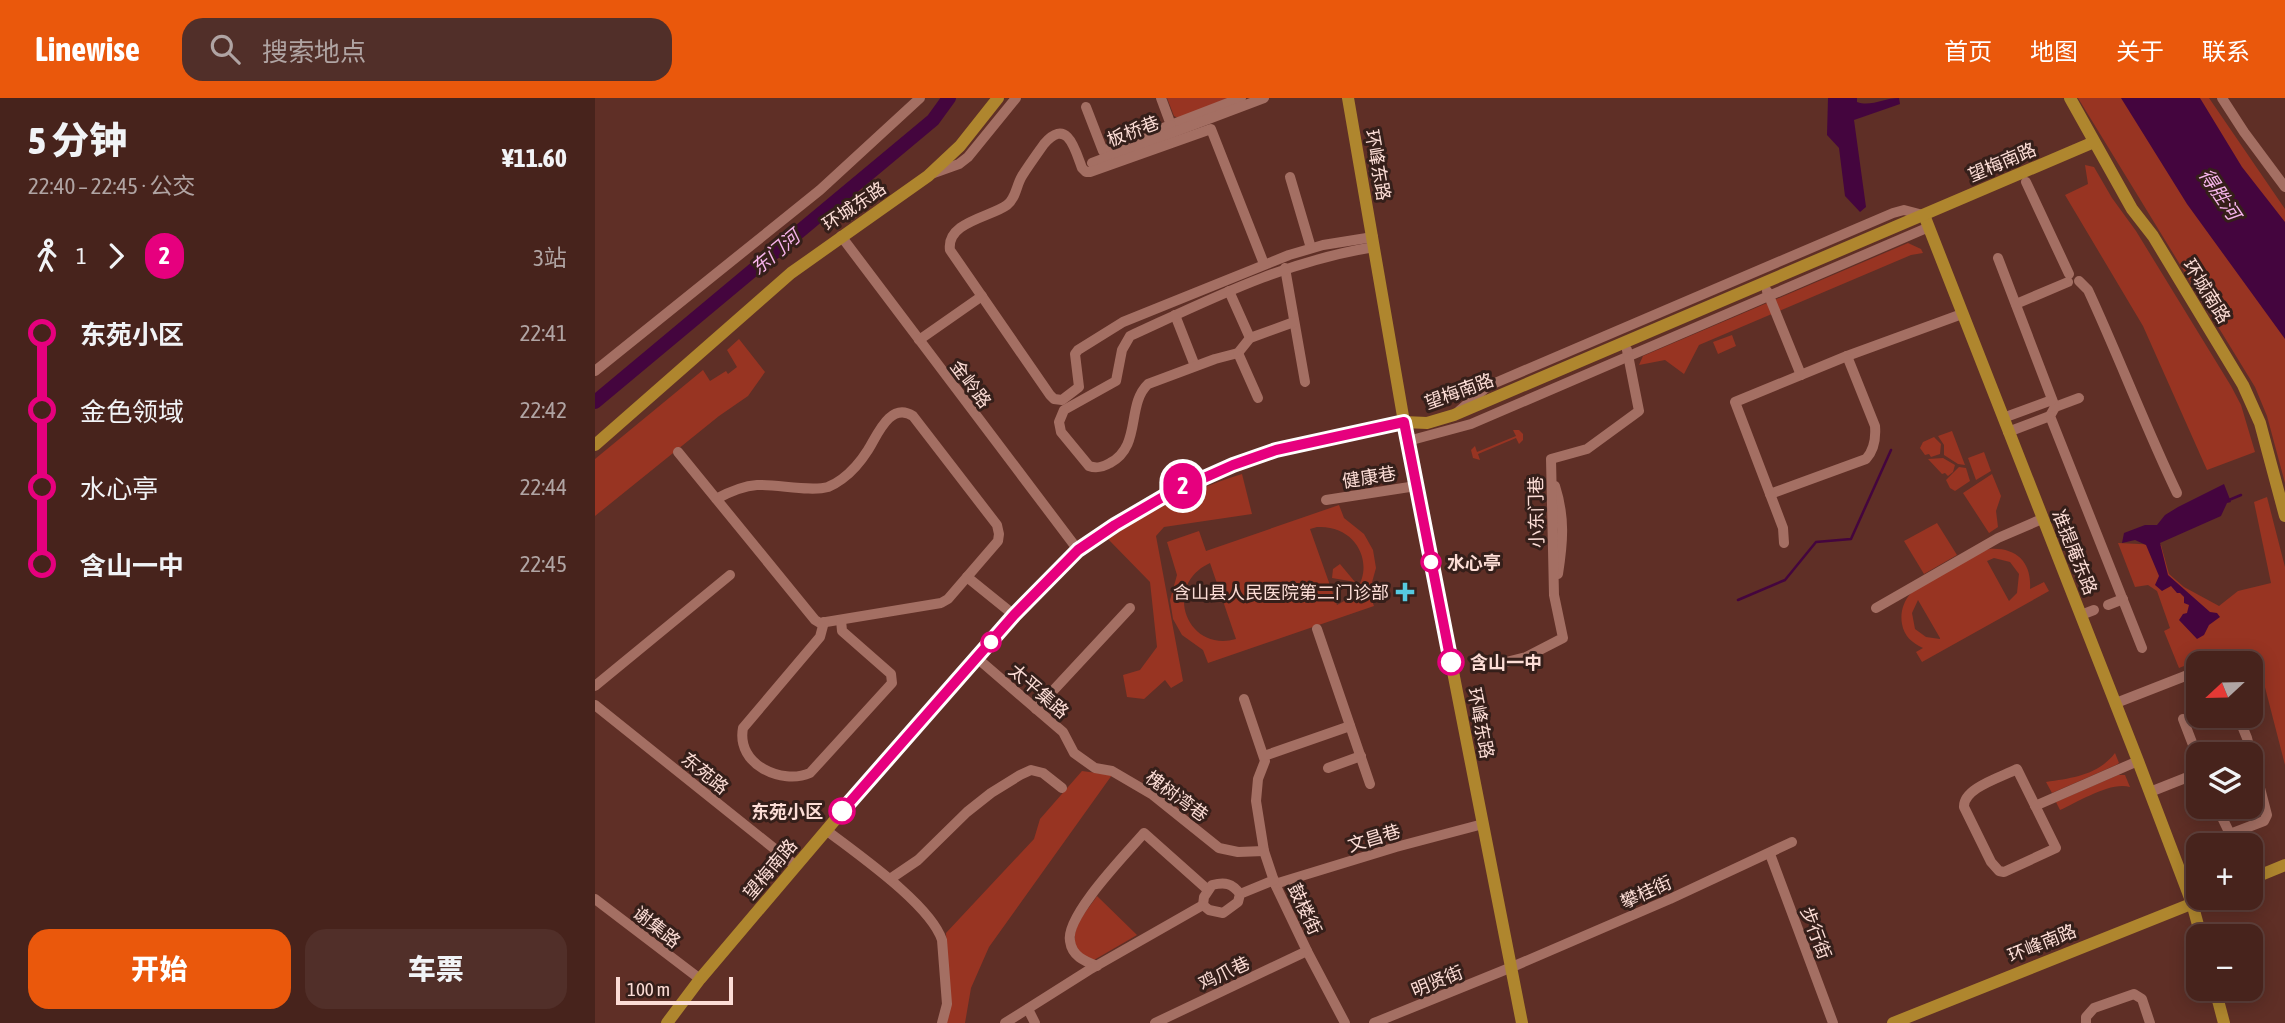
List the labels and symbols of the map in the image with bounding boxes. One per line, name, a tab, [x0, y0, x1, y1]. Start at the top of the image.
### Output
street label: 板桥巷	[1104, 112, 1162, 150]
street label: 环峰东路	[1361, 128, 1395, 202]
street label: 望梅南路	[1965, 138, 2039, 186]
water label: 得胜河	[2195, 164, 2247, 227]
street label: 环城东路	[818, 177, 890, 235]
water label: 东门河	[746, 223, 807, 279]
street label: 环城南路	[2179, 255, 2235, 327]
street label: 金岭路	[946, 356, 996, 412]
street label: 望梅南路	[1422, 369, 1496, 413]
street label: 健康巷	[1341, 462, 1397, 492]
line badge: 2	[1160, 463, 1206, 509]
street label: 小东门巷	[1525, 476, 1547, 548]
street label: 准提庵东路	[2048, 506, 2102, 598]
marker: 水心亭	[1421, 552, 1441, 572]
place label: 水心亭	[1447, 552, 1501, 573]
place label: 含山县人民医院第二门诊部	[1173, 582, 1389, 603]
marker: 含山县人民医院第二门诊部	[1395, 582, 1415, 602]
unlabelled marker	[981, 632, 1001, 652]
marker: 含山一中	[1438, 649, 1464, 675]
north arrow	[2186, 651, 2263, 728]
place label: 含山一中	[1470, 652, 1542, 673]
street label: 太平集路	[1005, 659, 1073, 723]
street label: 环峰东路	[1464, 686, 1498, 760]
street label: 东苑路	[677, 748, 733, 798]
street label: 槐树湾巷	[1142, 766, 1212, 826]
marker: 东苑小区	[829, 798, 855, 824]
place label: 东苑小区	[751, 801, 823, 822]
street label: 文昌巷	[1345, 820, 1403, 856]
street label: 望梅南路	[739, 835, 801, 903]
street label: 攀桂街	[1617, 871, 1675, 913]
street label: 鼓楼街	[1284, 880, 1326, 938]
street label: 谢集路	[629, 902, 685, 952]
street label: 步行街	[1797, 904, 1835, 962]
street label: 环峰南路	[2005, 920, 2079, 966]
street label: 鸡爪巷	[1195, 952, 1253, 994]
street label: 明贤街	[1408, 961, 1466, 1001]
scale bar	[616, 974, 733, 1006]

